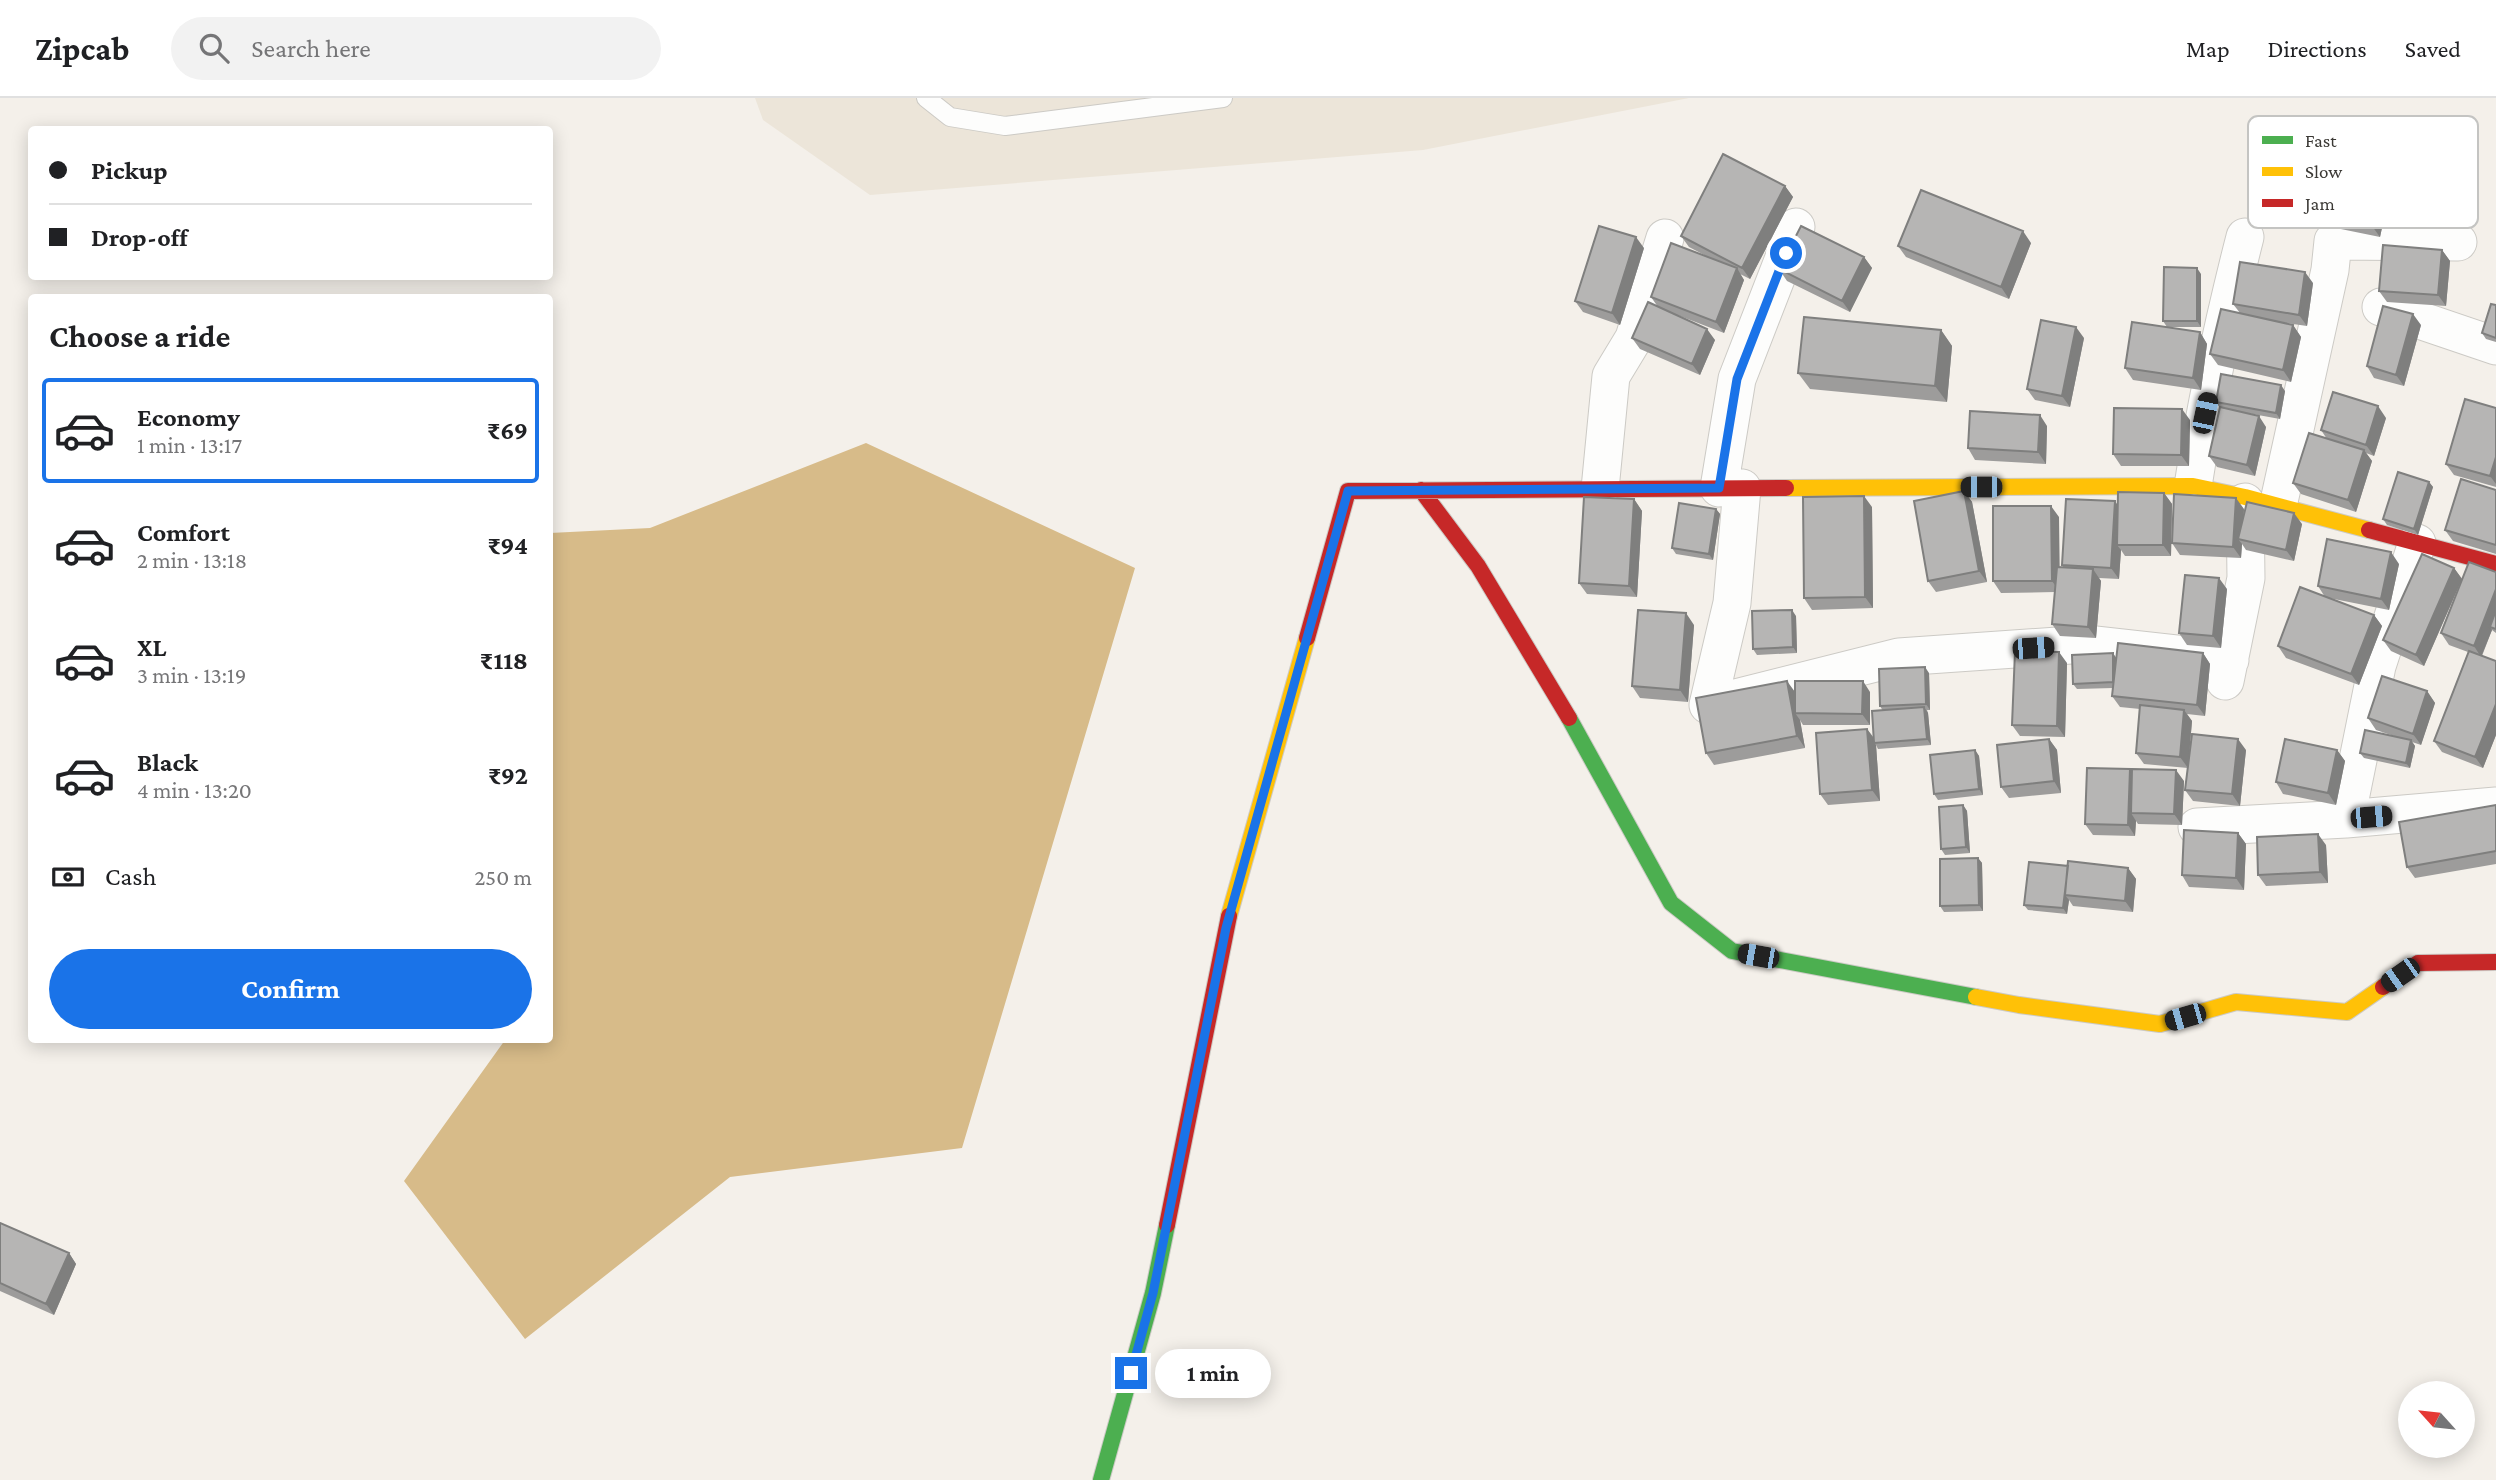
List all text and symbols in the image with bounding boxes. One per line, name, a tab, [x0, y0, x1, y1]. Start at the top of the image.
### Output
search box	[171, 17, 661, 80]
icon: search	[195, 29, 233, 67]
text: Zipcab	[35, 30, 129, 67]
text: Search here	[251, 34, 371, 63]
text: Map	[2186, 35, 2230, 62]
text: Directions	[2268, 35, 2367, 62]
text: Saved	[2405, 35, 2461, 62]
legend	[2248, 116, 2478, 228]
text: Fast	[2305, 130, 2337, 151]
text: Pickup	[91, 156, 168, 185]
text: Slow	[2305, 161, 2342, 182]
text: Jam	[2303, 193, 2335, 214]
text: Drop-off	[91, 223, 188, 252]
route start	[1770, 237, 1802, 269]
text: Choose a ride	[49, 318, 230, 354]
car	[2191, 390, 2220, 436]
icon: car	[53, 399, 116, 462]
text: Economy	[137, 403, 240, 432]
text: ₹69	[487, 416, 528, 445]
text: 1 min · 13:17	[137, 432, 242, 458]
car	[1961, 477, 2003, 498]
icon: car	[53, 514, 116, 577]
text: Comfort	[137, 518, 230, 547]
text: ₹94	[487, 531, 528, 560]
text: 2 min · 13:18	[137, 547, 247, 573]
icon: car	[53, 629, 116, 692]
text: XL	[137, 633, 166, 662]
car	[2012, 636, 2055, 660]
text: ₹118	[480, 646, 528, 675]
text: 3 min · 13:19	[137, 662, 246, 688]
icon: car	[53, 744, 116, 807]
text: Black	[137, 748, 198, 777]
text: ₹92	[488, 761, 528, 790]
text: 4 min · 13:20	[137, 777, 252, 803]
car	[2350, 805, 2393, 829]
icon: cash	[49, 858, 87, 896]
text: Cash	[105, 862, 156, 891]
text: 250 m	[474, 864, 532, 890]
car	[1736, 942, 1781, 970]
button: Confirm	[49, 949, 532, 1029]
car	[2377, 954, 2424, 996]
car	[2162, 1001, 2209, 1033]
callout: 1 min	[1156, 1348, 1271, 1398]
route end	[1115, 1357, 1147, 1389]
text: 1 min	[1187, 1360, 1239, 1386]
north arrow	[2398, 1381, 2474, 1458]
map controls	[2398, 1381, 2475, 1458]

